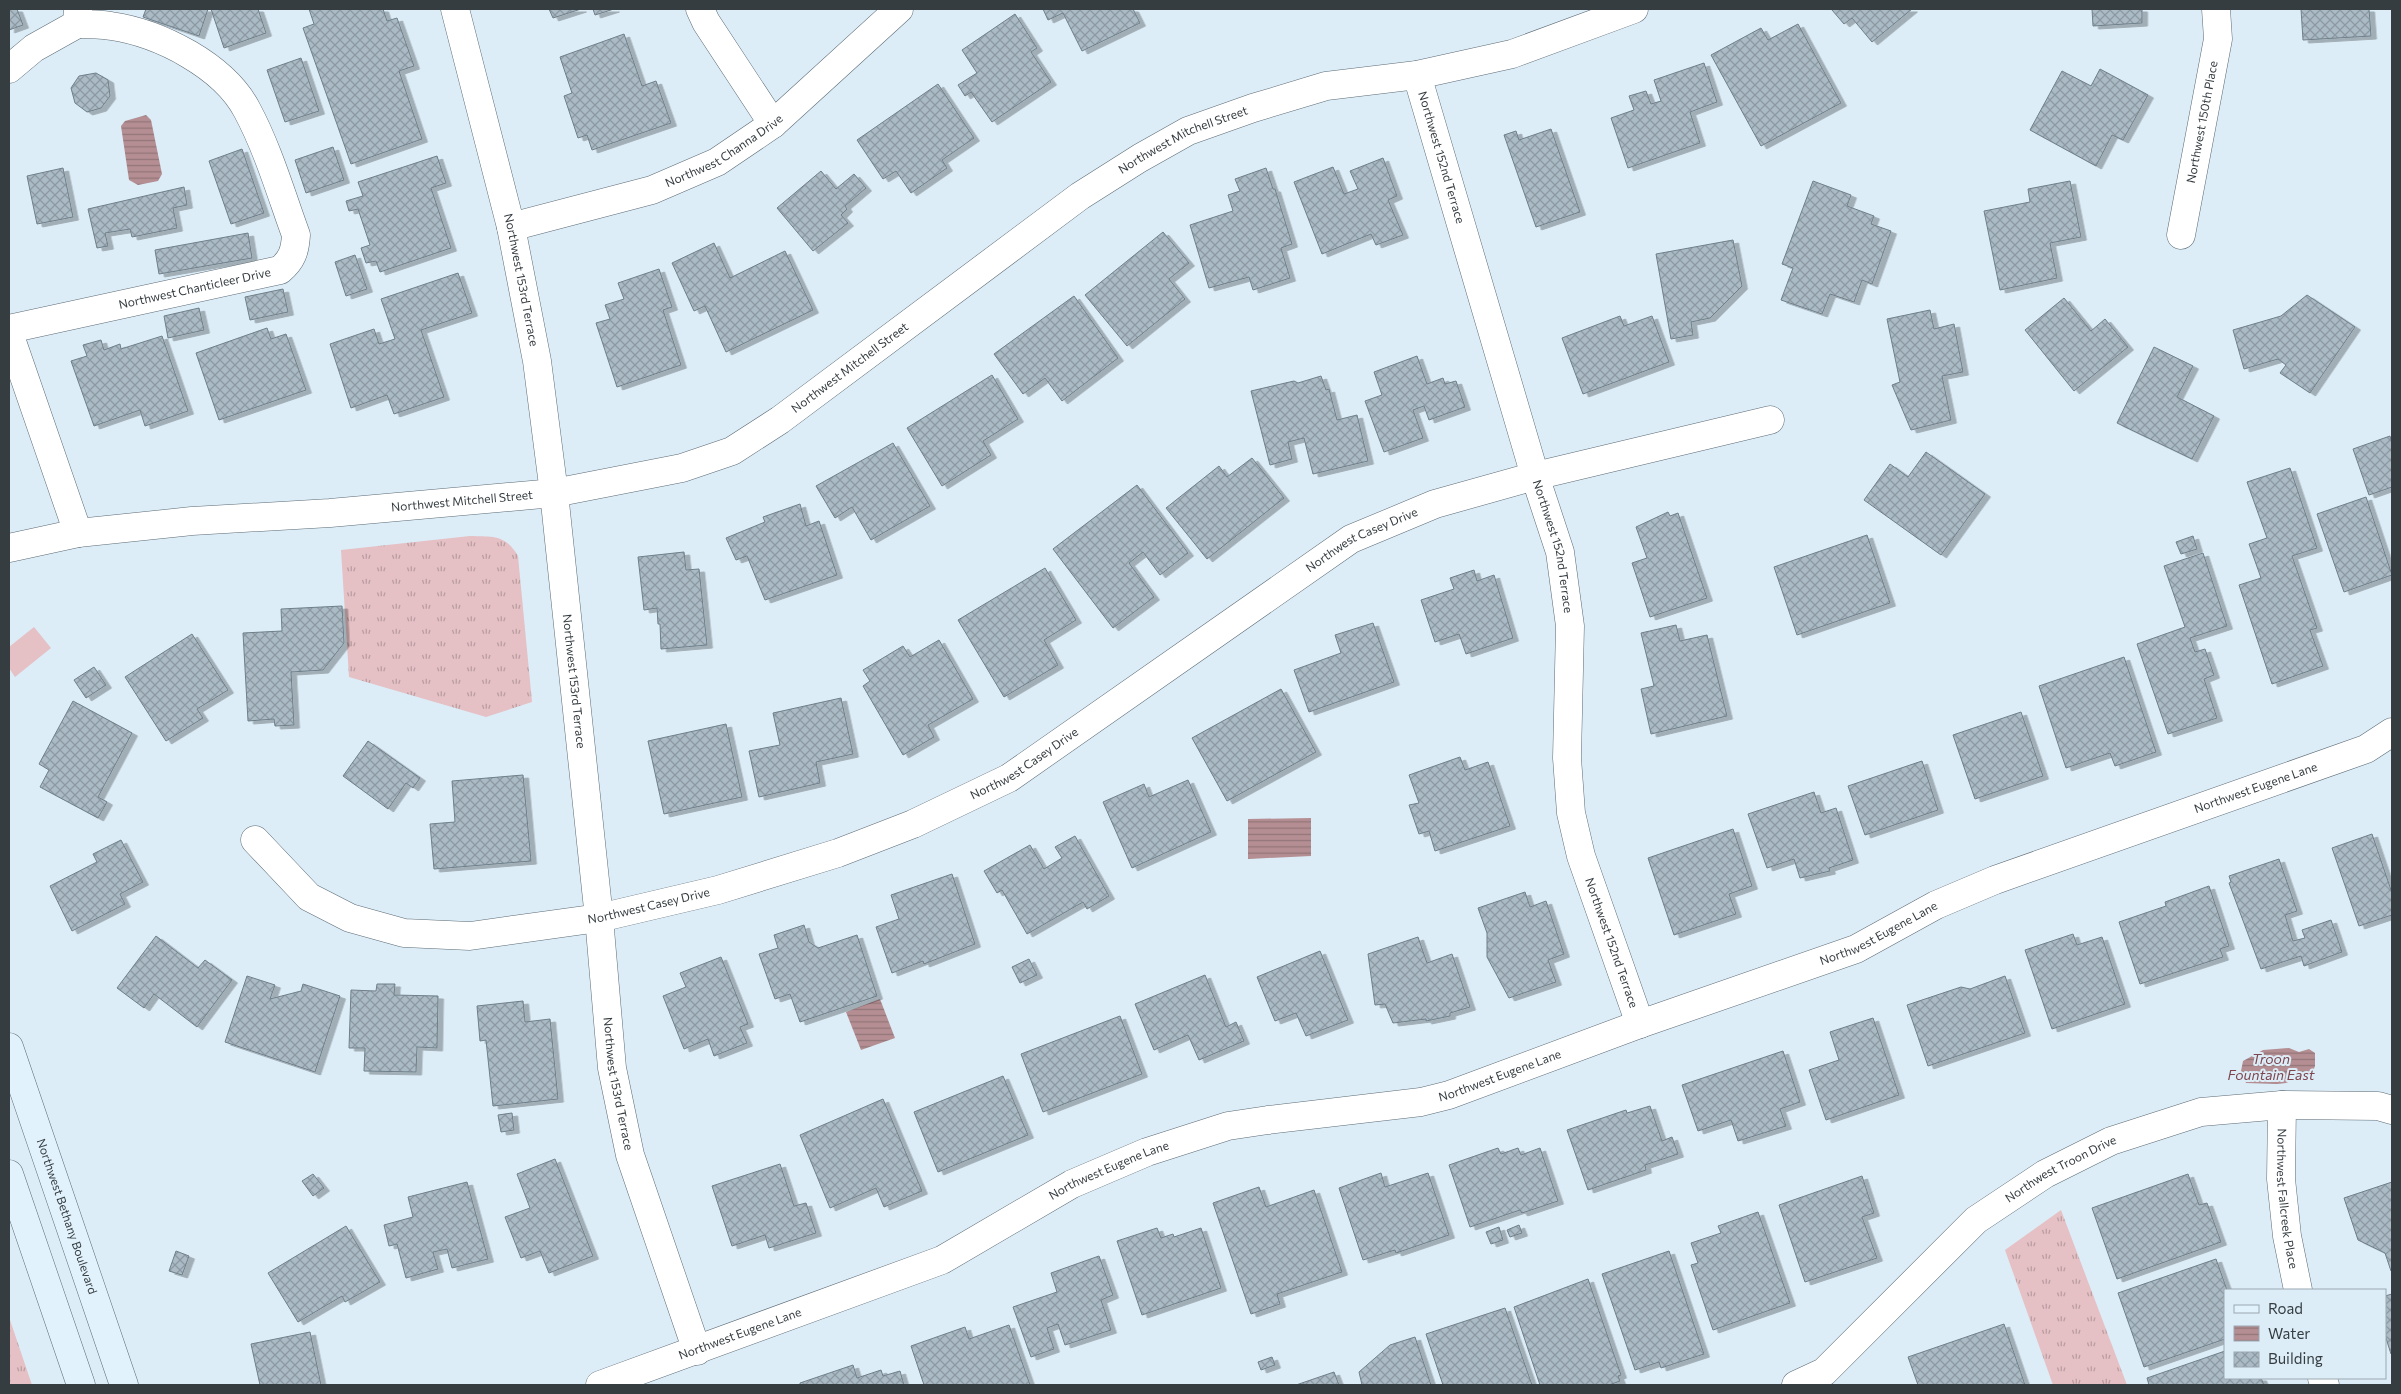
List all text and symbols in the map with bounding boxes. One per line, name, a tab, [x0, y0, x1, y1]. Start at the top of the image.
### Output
street label: Northwest 150th Place	[2183, 59, 2220, 184]
street label: Northwest 152nd Terrace	[1416, 89, 1468, 225]
street label: Northwest Mitchell Street	[1115, 102, 1249, 176]
street label: Northwest Channa Drive	[663, 111, 785, 189]
street label: Northwest 153rd Terrace	[502, 212, 542, 347]
street label: Northwest Chanticleer Drive	[117, 264, 272, 311]
street label: Northwest Mitchell Street	[788, 319, 911, 415]
street label: Northwest 152nd Terrace	[1531, 478, 1576, 614]
street label: Northwest Mitchell Street	[391, 487, 533, 514]
street label: Northwest Casey Drive	[1303, 504, 1419, 574]
street label: Northwest 153rd Terrace	[561, 613, 589, 749]
street label: Northwest Casey Drive	[968, 724, 1080, 802]
street label: Northwest Eugene Lane	[2192, 759, 2319, 815]
street label: Northwest 152nd Terrace	[1583, 875, 1642, 1009]
street label: Northwest Casey Drive	[587, 884, 711, 926]
street label: Northwest Eugene Lane	[1818, 898, 1939, 967]
street label: Northwest 153rd Terrace	[602, 1016, 637, 1151]
street label: Northwest Eugene Lane	[1437, 1046, 1563, 1103]
water label: Troon Fountain East	[2228, 1050, 2315, 1083]
street label: Northwest Fallcreek Place	[2275, 1128, 2302, 1270]
street label: Northwest Troon Drive	[2002, 1132, 2118, 1205]
street label: Northwest Bethany Boulevard	[35, 1137, 101, 1296]
street label: Northwest Eugene Lane	[1046, 1137, 1170, 1202]
legend	[2224, 1289, 2386, 1379]
text: Road	[2268, 1299, 2303, 1317]
street label: Northwest Eugene Lane	[676, 1304, 803, 1362]
text: Water	[2268, 1324, 2310, 1342]
text: Building	[2268, 1349, 2323, 1367]

